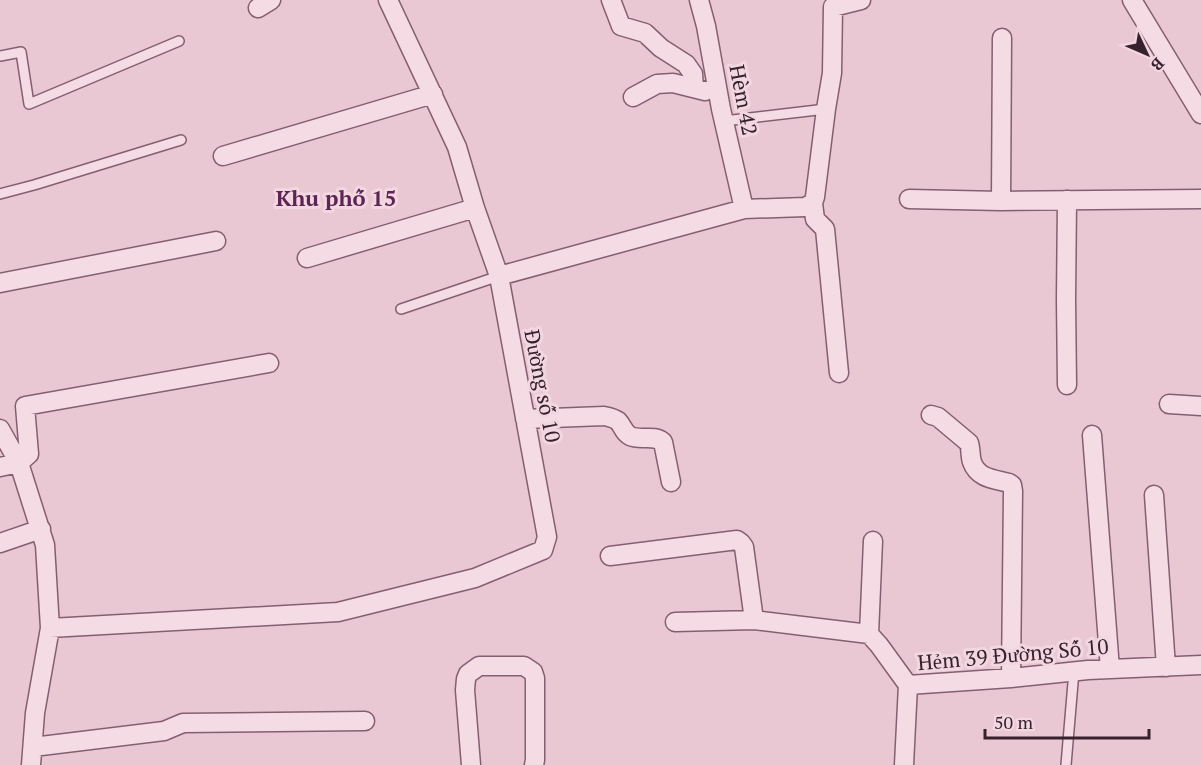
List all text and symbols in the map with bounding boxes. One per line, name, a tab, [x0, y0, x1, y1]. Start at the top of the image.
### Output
north arrow	[1117, 24, 1177, 84]
text: B	[1146, 53, 1169, 76]
street label: Hèm 42	[723, 62, 765, 138]
district label: Khu phố 15	[276, 183, 396, 212]
street label: Đường số 10	[518, 327, 568, 445]
street label: Hẻm 39 Đường Số 10	[916, 632, 1110, 676]
scale bar	[985, 702, 1148, 740]
text: 50 m	[994, 710, 1034, 734]

